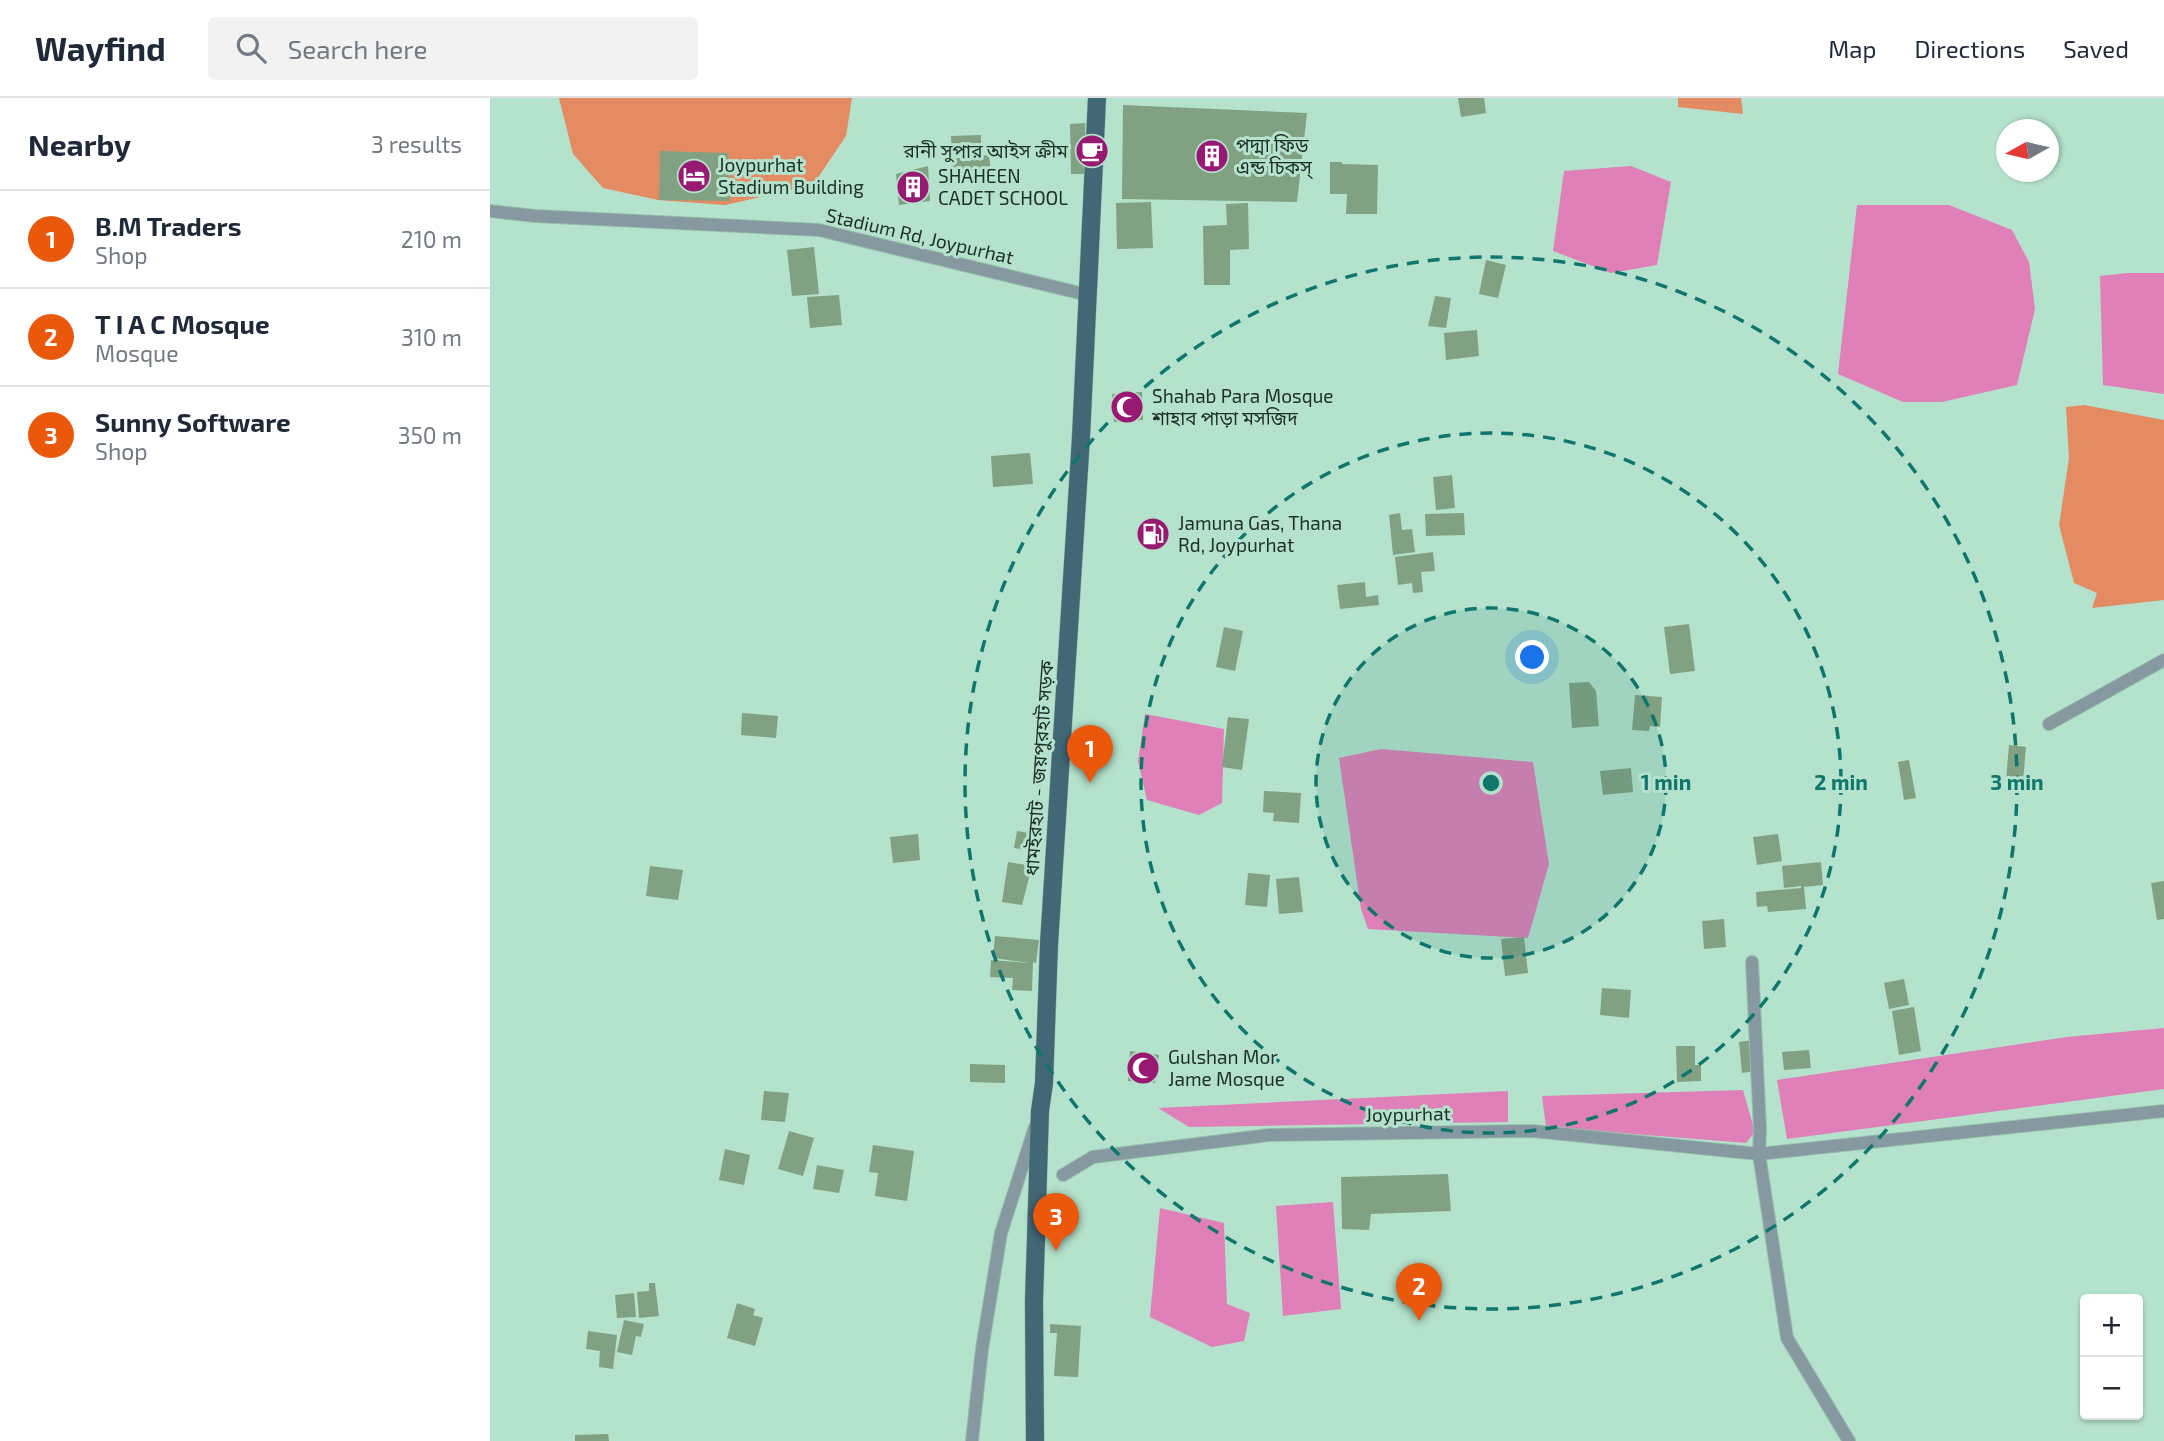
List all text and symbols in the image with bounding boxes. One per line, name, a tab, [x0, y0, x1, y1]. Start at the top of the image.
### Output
search box	[208, 17, 698, 80]
text: Wayfind	[35, 28, 166, 68]
icon: search	[232, 29, 270, 67]
text: Search here	[288, 33, 427, 64]
text: Map	[1828, 34, 1876, 63]
text: Directions	[1914, 34, 2025, 63]
text: Saved	[2063, 34, 2129, 63]
north arrow	[1996, 119, 2059, 182]
text: Nearby	[28, 126, 131, 162]
text: 3 results	[371, 130, 462, 158]
cafe icon: রানী সুপার আইস ক্রীম	[1073, 132, 1111, 170]
place label: পদ্মা ফিড এন্ড চিকস্‌	[1236, 133, 1314, 180]
building icon: পদ্মা ফিড এন্ড চিকস্‌	[1193, 137, 1231, 175]
place label: রানী সুপার আইস ক্রীম	[903, 139, 1068, 163]
place label: Joypurhat Stadium Building	[718, 153, 864, 198]
hotel icon: Joypurhat Stadium Building	[675, 157, 713, 195]
place label: SHAHEEN CADET SCHOOL	[938, 164, 1068, 209]
building icon: SHAHEEN CADET SCHOOL	[894, 168, 932, 206]
street label: Stadium Rd, Joypurhat	[824, 203, 1016, 268]
text: B.M Traders	[95, 210, 241, 241]
text: 1	[46, 225, 56, 253]
text: 210 m	[401, 225, 462, 253]
text: Shop	[95, 241, 148, 269]
text: T I A C Mosque	[95, 308, 270, 339]
text: 2	[44, 323, 58, 351]
text: 310 m	[401, 323, 462, 351]
text: Mosque	[95, 339, 179, 367]
place label: Shahab Para Mosque শাহাব পাড়া মসজিদ	[1151, 384, 1334, 429]
mosque icon: Shahab Para Mosque শাহাব পাড়া মসজিদ	[1108, 388, 1146, 426]
text: Sunny Software	[95, 406, 291, 437]
text: 3	[44, 421, 58, 449]
text: 350 m	[398, 421, 462, 449]
text: Shop	[95, 437, 148, 465]
place label: Jamuna Gas, Thana Rd, Joypurhat	[1178, 511, 1342, 556]
fuel station icon: Jamuna Gas, Thana Rd, Joypurhat	[1134, 515, 1172, 553]
your location	[1515, 640, 1549, 674]
street label: ধামইরহাট - জয়পুরহাট সড়ক	[1020, 659, 1059, 876]
pin: 1	[1067, 725, 1113, 783]
text: 1 min	[1641, 769, 1691, 794]
text: 2 min	[1814, 769, 1868, 794]
text: 3 min	[1990, 769, 2044, 794]
centre of rings	[1479, 771, 1503, 795]
place label: Gulshan Mor Jame Mosque	[1168, 1045, 1285, 1090]
mosque icon: Gulshan Mor Jame Mosque	[1124, 1049, 1162, 1087]
street label: Joypurhat	[1365, 1101, 1451, 1126]
pin: 3	[1033, 1193, 1079, 1251]
pin: 2	[1396, 1263, 1442, 1321]
map controls	[2080, 1294, 2143, 1420]
button: +	[2080, 1294, 2143, 1357]
button: −	[2080, 1357, 2143, 1420]

